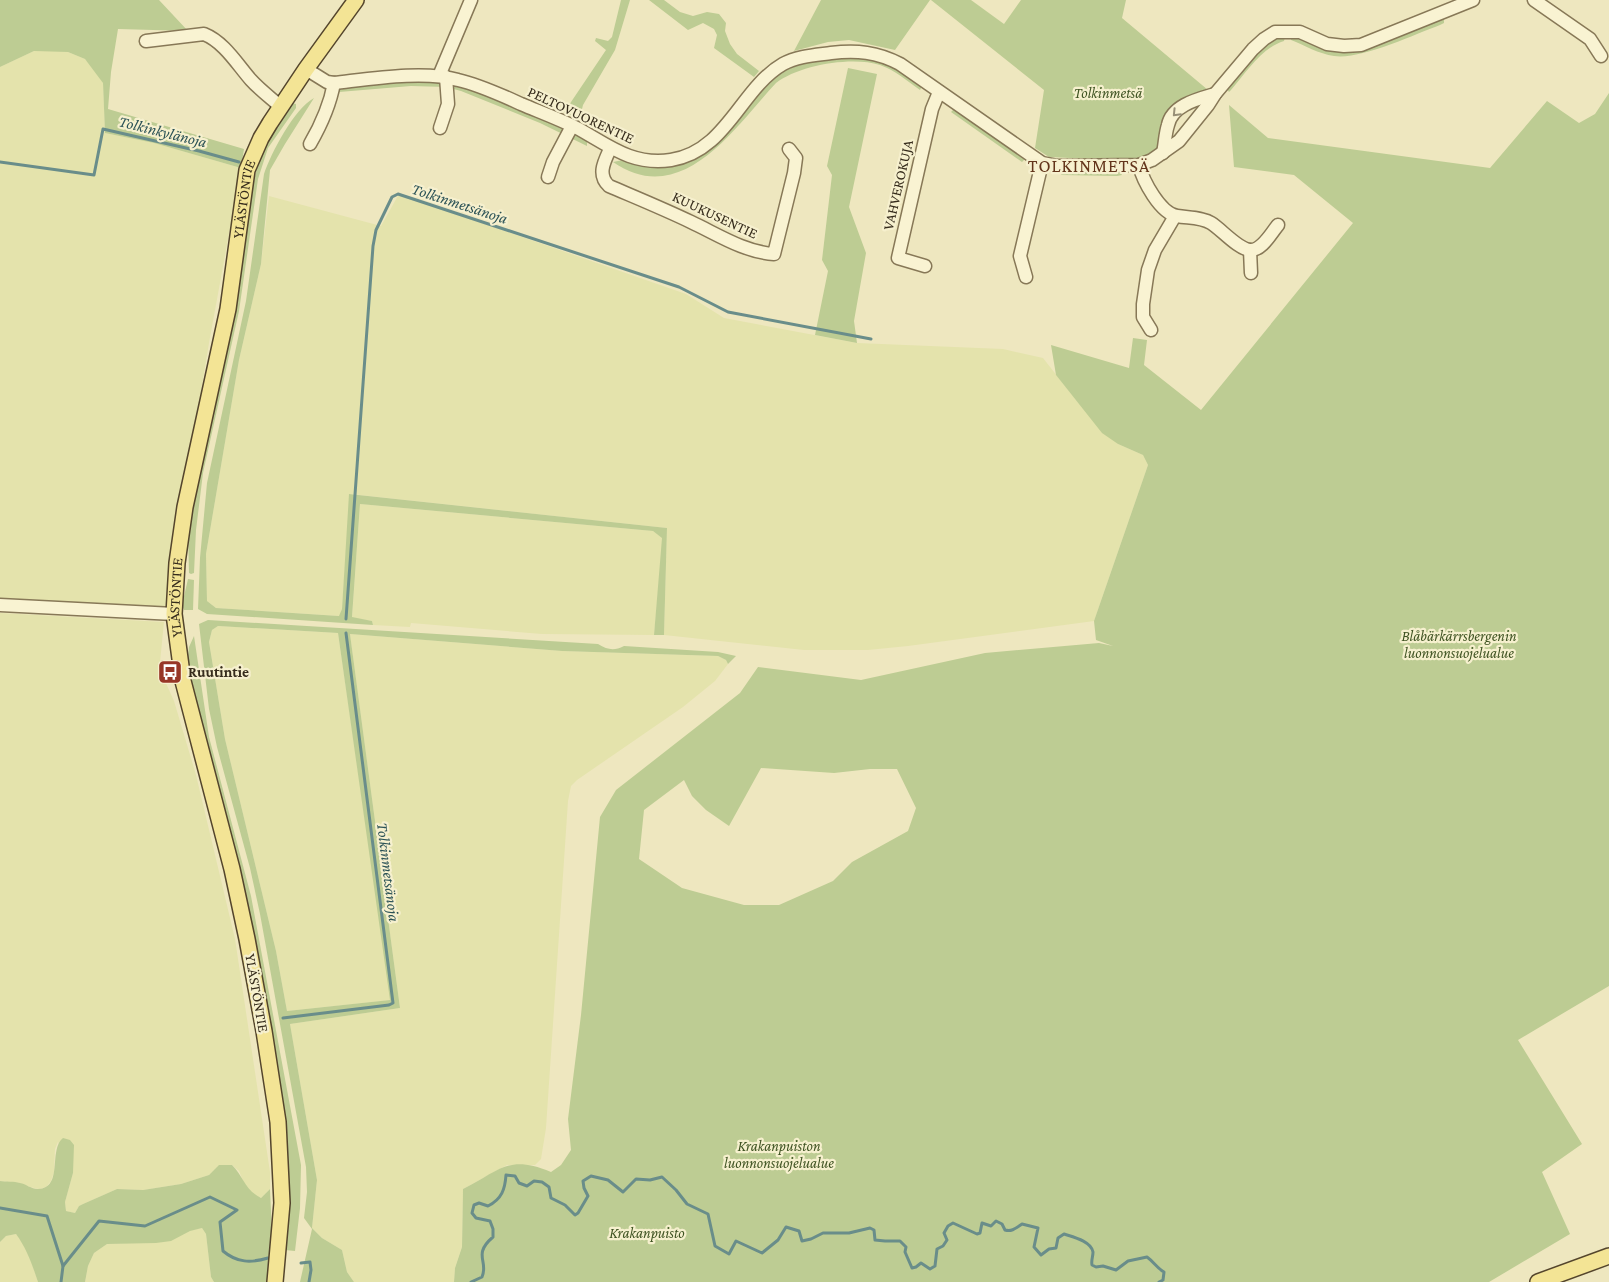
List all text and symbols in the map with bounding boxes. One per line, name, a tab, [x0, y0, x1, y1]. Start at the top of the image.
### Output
street label: PELTOVUORENTIE	[525, 83, 637, 147]
park label: Tolkinmetsä	[1074, 85, 1142, 101]
one-way arrow	[1173, 107, 1182, 116]
water label: Tolkinkylänoja	[117, 112, 209, 152]
street label: VAHVEROKUJA	[880, 138, 917, 232]
district label: TOLKINMETSÄ	[1028, 156, 1150, 176]
street label: YLÄSTÖNTIE	[230, 157, 259, 239]
water label: Tolkinmetsänoja	[410, 180, 510, 228]
street label: KUUKUSENTIE	[670, 188, 760, 242]
street label: YLÄSTÖNTIE	[166, 557, 186, 638]
park label: Blåbärkärrsbergenin luonnonsuojelualue	[1401, 628, 1517, 662]
bus stop icon: Ruutintie	[157, 659, 183, 685]
place label: Ruutintie	[188, 664, 249, 680]
water label: Tolkinmetsänoja	[373, 822, 403, 923]
street label: YLÄSTÖNTIE	[242, 952, 272, 1034]
park label: Krakanpuiston luonnonsuojelualue	[724, 1138, 834, 1172]
park label: Krakanpuisto	[609, 1225, 685, 1242]

